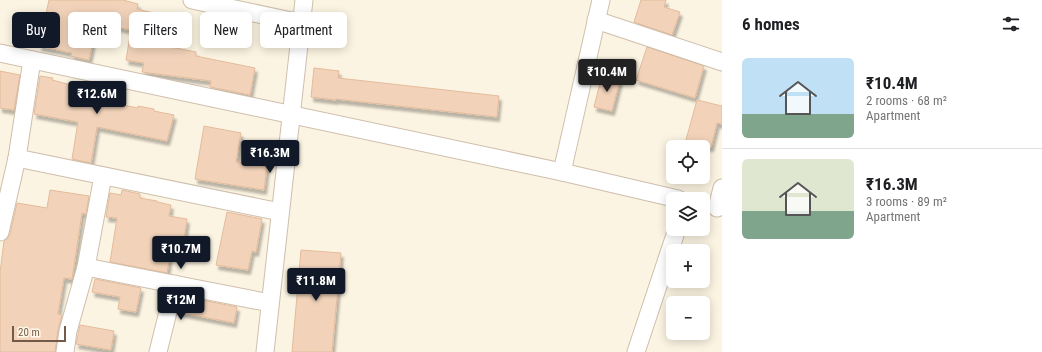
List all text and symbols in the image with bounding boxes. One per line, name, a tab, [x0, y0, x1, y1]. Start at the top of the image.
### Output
chip: Buy	[12, 12, 60, 48]
chip: Rent	[68, 12, 121, 48]
chip: Filters	[129, 12, 192, 48]
chip: New	[200, 12, 252, 48]
chip: Apartment	[260, 12, 347, 48]
icon: filters	[1000, 13, 1022, 35]
text: 6 homes	[742, 14, 800, 34]
pin: ₹10.4M	[574, 59, 640, 93]
text: ₹10.4M	[587, 64, 627, 79]
text: ₹10.4M	[866, 73, 918, 93]
icon: home	[774, 74, 822, 122]
pin: ₹12.6M	[64, 81, 130, 115]
text: ₹12.6M	[77, 86, 117, 101]
text: 2 rooms · 68 m²	[866, 93, 947, 108]
text: Apartment	[866, 108, 920, 123]
pin: ₹16.3M	[237, 140, 303, 174]
map controls	[666, 140, 710, 340]
button: locate	[666, 140, 710, 184]
text: ₹16.3M	[250, 145, 290, 160]
text: ₹16.3M	[866, 174, 918, 194]
icon: home	[774, 175, 822, 223]
button: layers	[666, 192, 710, 236]
text: 3 rooms · 89 m²	[866, 194, 947, 209]
text: Apartment	[866, 209, 920, 224]
pin: ₹10.7M	[148, 236, 214, 270]
text: ₹10.7M	[161, 241, 201, 256]
button: +	[666, 244, 710, 288]
pin: ₹11.8M	[283, 268, 349, 302]
text: ₹11.8M	[296, 273, 336, 288]
pin: ₹12M	[157, 287, 205, 321]
text: ₹12M	[166, 292, 196, 307]
button: −	[666, 296, 710, 340]
scale bar	[12, 324, 66, 343]
text: 20 m	[18, 326, 40, 339]

